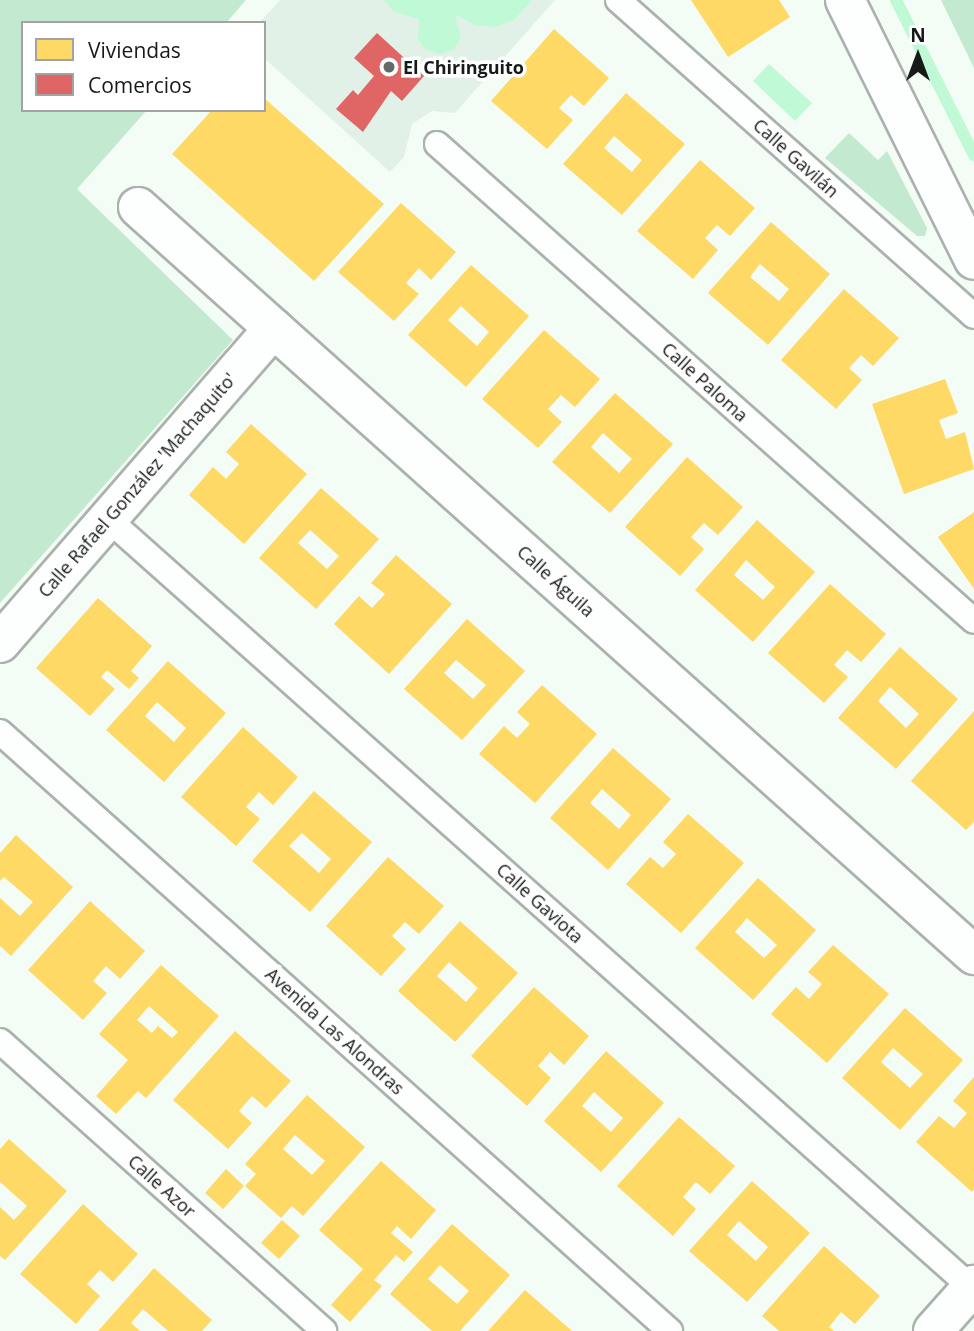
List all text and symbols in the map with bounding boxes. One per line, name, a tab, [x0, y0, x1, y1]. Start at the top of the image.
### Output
legend	[21, 21, 266, 112]
north arrow	[883, 21, 953, 91]
text: N	[910, 22, 926, 48]
text: Viviendas	[88, 36, 181, 64]
place label: El Chiringuito	[403, 56, 524, 78]
marker: El Chiringuito	[381, 59, 397, 75]
text: Comercios	[88, 71, 192, 99]
street label: Calle Gavilán	[749, 114, 843, 202]
street label: Calle Paloma	[658, 338, 752, 426]
street label: Calle Rafael González 'Machaquito'	[34, 368, 240, 602]
street label: Calle Águila	[513, 541, 599, 621]
street label: Calle Gaviota	[492, 858, 588, 948]
street label: Avenida Las Alondras	[261, 963, 409, 1099]
street label: Calle Azor	[124, 1150, 200, 1222]

